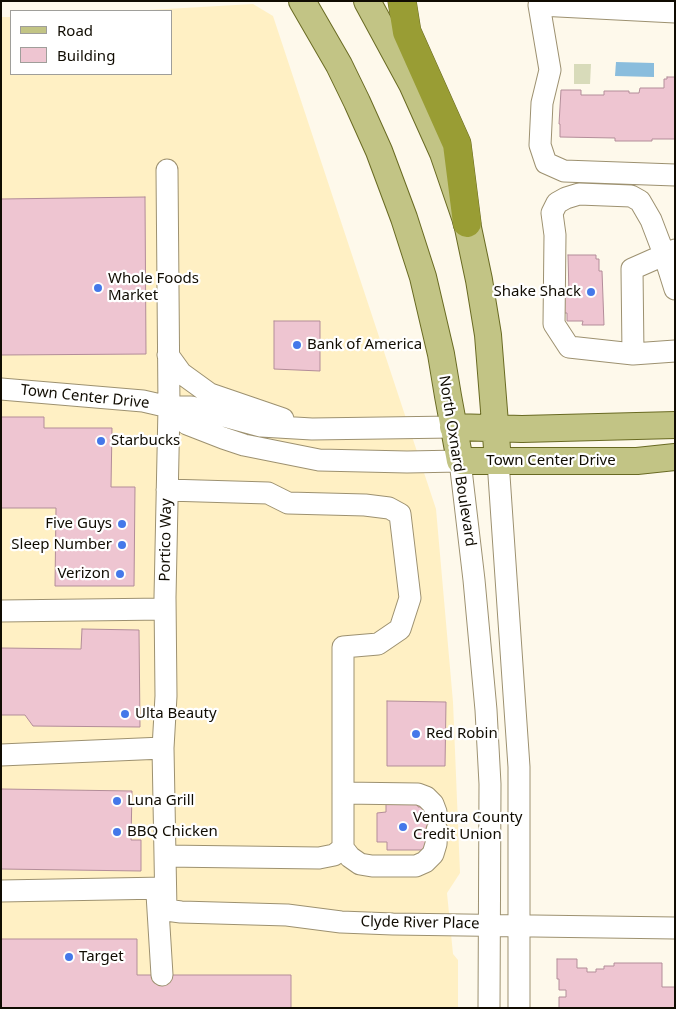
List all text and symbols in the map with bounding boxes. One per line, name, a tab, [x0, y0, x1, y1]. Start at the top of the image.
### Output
legend	[10, 10, 172, 75]
text: Road	[57, 20, 93, 40]
text: Building	[57, 45, 115, 65]
place label: Whole Foods Market	[108, 270, 199, 305]
marker: Whole Foods Market	[92, 282, 104, 294]
place label: Shake Shack	[494, 283, 581, 301]
marker: Shake Shack	[585, 286, 597, 298]
place label: Bank of America	[307, 336, 422, 354]
marker: Bank of America	[291, 339, 303, 351]
street label: North Oxnard Boulevard	[435, 374, 479, 548]
street label: Town Center Drive	[20, 381, 150, 413]
place label: Starbucks	[111, 432, 180, 450]
marker: Starbucks	[95, 435, 107, 447]
street label: Town Center Drive	[486, 452, 616, 470]
street label: Portico Way	[156, 498, 176, 582]
place label: Five Guys	[45, 515, 112, 533]
marker: Five Guys	[116, 518, 128, 530]
place label: Sleep Number	[11, 536, 112, 554]
marker: Sleep Number	[116, 539, 128, 551]
place label: Verizon	[57, 565, 110, 583]
marker: Verizon	[114, 568, 126, 580]
place label: Ulta Beauty	[135, 705, 217, 723]
marker: Ulta Beauty	[119, 708, 131, 720]
place label: Red Robin	[426, 725, 498, 743]
marker: Red Robin	[410, 728, 422, 740]
place label: Luna Grill	[127, 792, 194, 810]
marker: Luna Grill	[111, 795, 123, 807]
place label: Ventura County Credit Union	[413, 809, 522, 844]
marker: Ventura County Credit Union	[397, 821, 409, 833]
place label: BBQ Chicken	[127, 823, 218, 841]
marker: BBQ Chicken	[111, 826, 123, 838]
street label: Clyde River Place	[360, 913, 480, 933]
place label: Target	[79, 948, 124, 966]
marker: Target	[63, 951, 75, 963]

